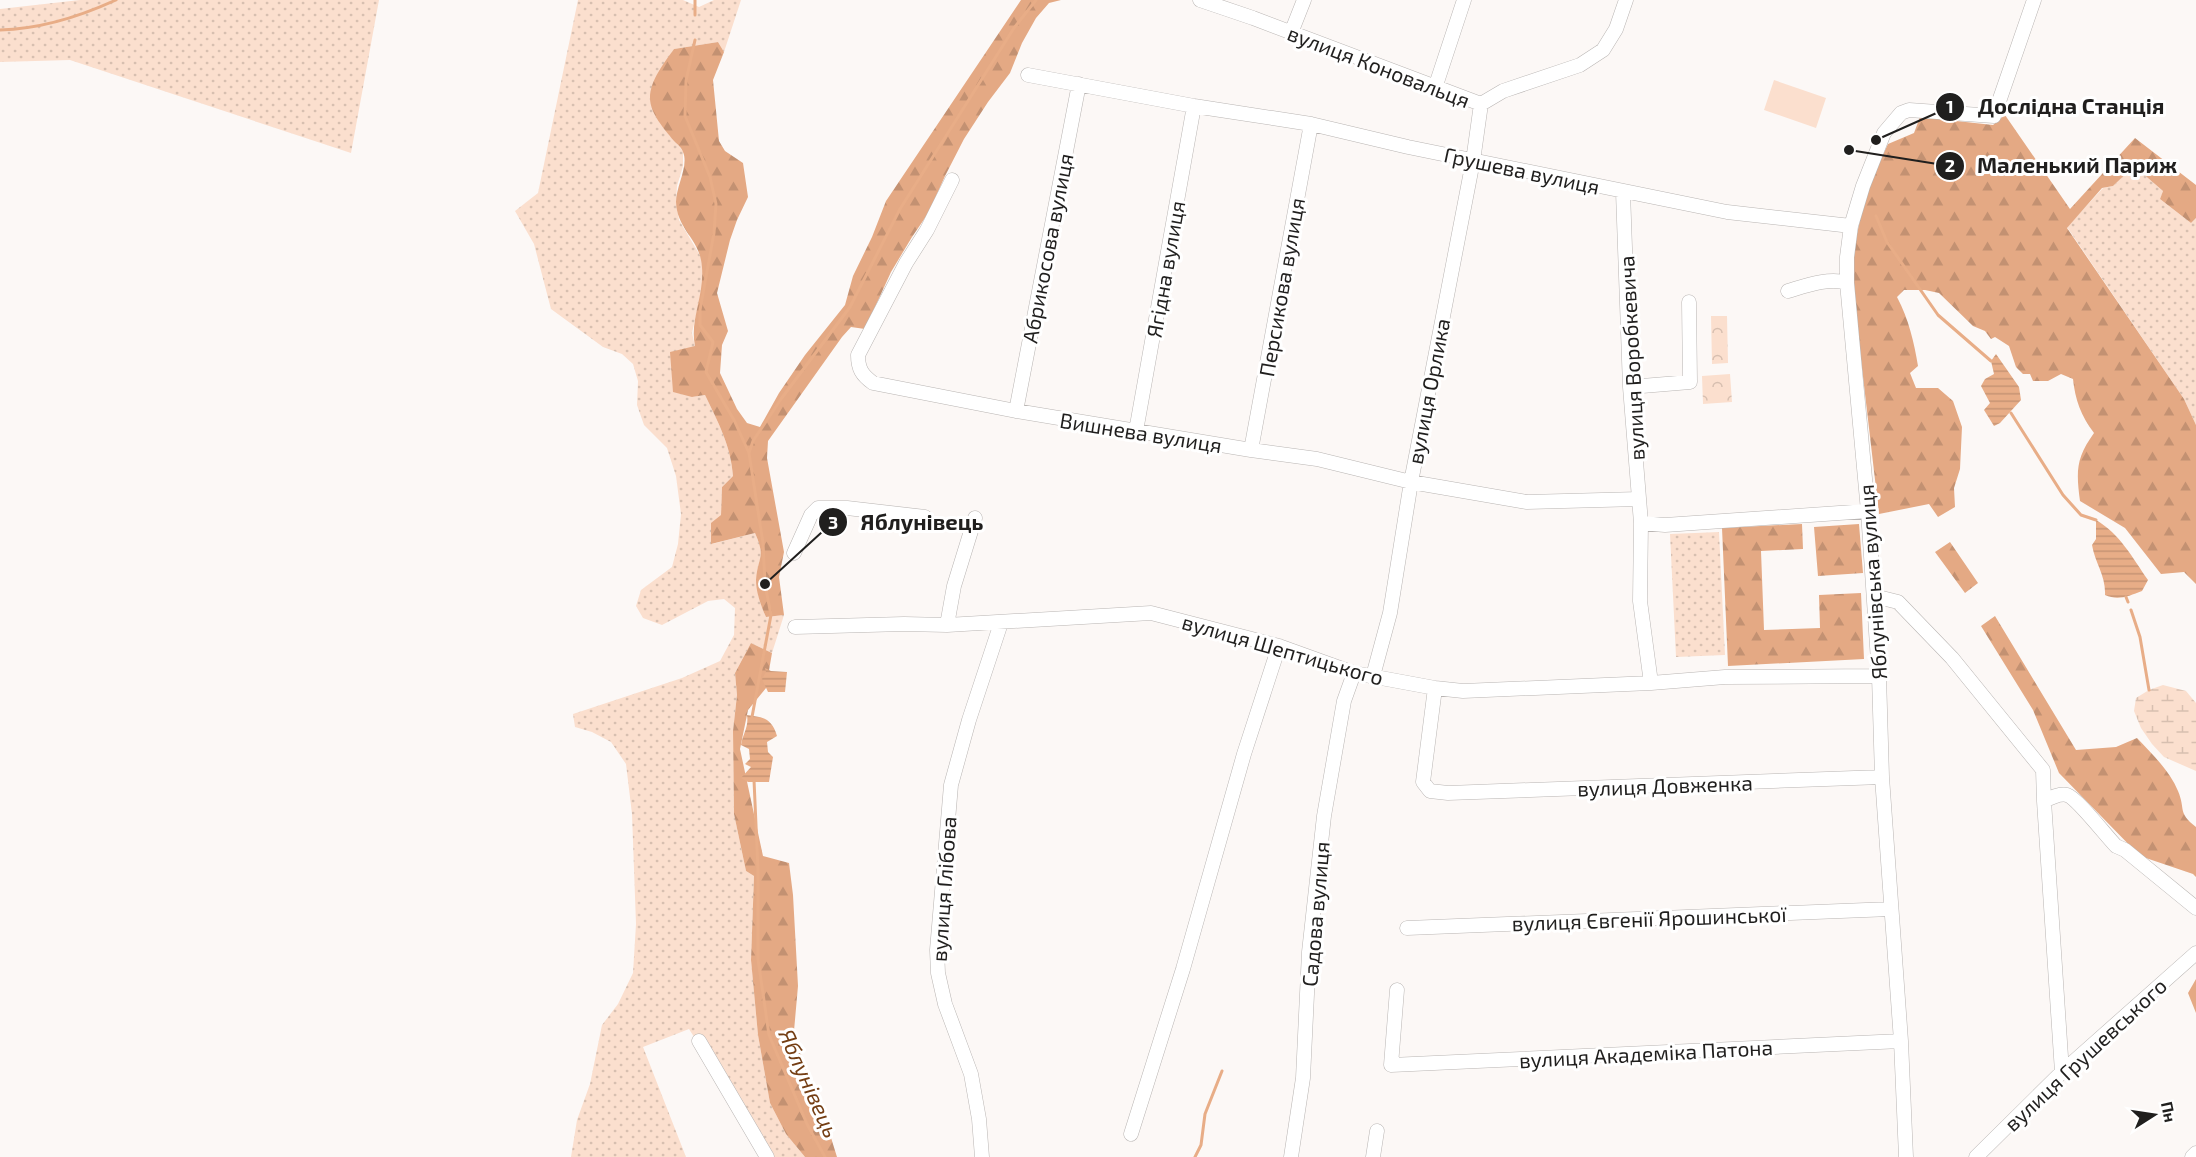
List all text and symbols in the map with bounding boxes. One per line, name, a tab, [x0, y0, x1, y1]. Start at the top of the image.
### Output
street label: вулиця Коновальця	[1284, 20, 1474, 113]
callout: Дослідна Станція	[1935, 87, 2176, 127]
text: Дослідна Станція	[1978, 92, 2164, 118]
text: 1	[1946, 95, 1954, 117]
street label: Грушева вулиця	[1442, 141, 1602, 200]
callout: Маленький Париж	[1935, 146, 2189, 186]
street label: Абрикосова вулиця	[1016, 151, 1079, 345]
text: Маленький Париж	[1977, 151, 2177, 177]
text: 2	[1945, 154, 1955, 176]
street label: Персикова вулиця	[1253, 196, 1310, 379]
street label: Ягідна вулиця	[1141, 199, 1190, 340]
street label: вулиця Воробкевича	[1613, 255, 1650, 461]
street label: вулиця Орлика	[1402, 316, 1455, 466]
street label: Вишнева вулиця	[1058, 407, 1224, 458]
street label: Яблунівська вулиця	[1853, 483, 1892, 680]
callout: Яблунівець	[818, 502, 995, 542]
text: Яблунівець	[861, 508, 984, 534]
text: 3	[828, 511, 838, 533]
street label: вулиця Шептицького	[1179, 608, 1387, 691]
street label: вулиця Довженка	[1577, 769, 1753, 802]
street label: вулиця Глібова	[925, 815, 962, 963]
street label: Садова вулиця	[1296, 840, 1335, 988]
street label: вулиця Євгенії Ярошинської	[1511, 901, 1788, 936]
street label: вулиця Грушевського	[1999, 972, 2172, 1136]
water label: Яблунівець	[774, 1025, 846, 1141]
street label: вулиця Академіка Патона	[1518, 1034, 1774, 1073]
north arrow	[2124, 1085, 2184, 1145]
text: Пн	[2158, 1100, 2181, 1124]

